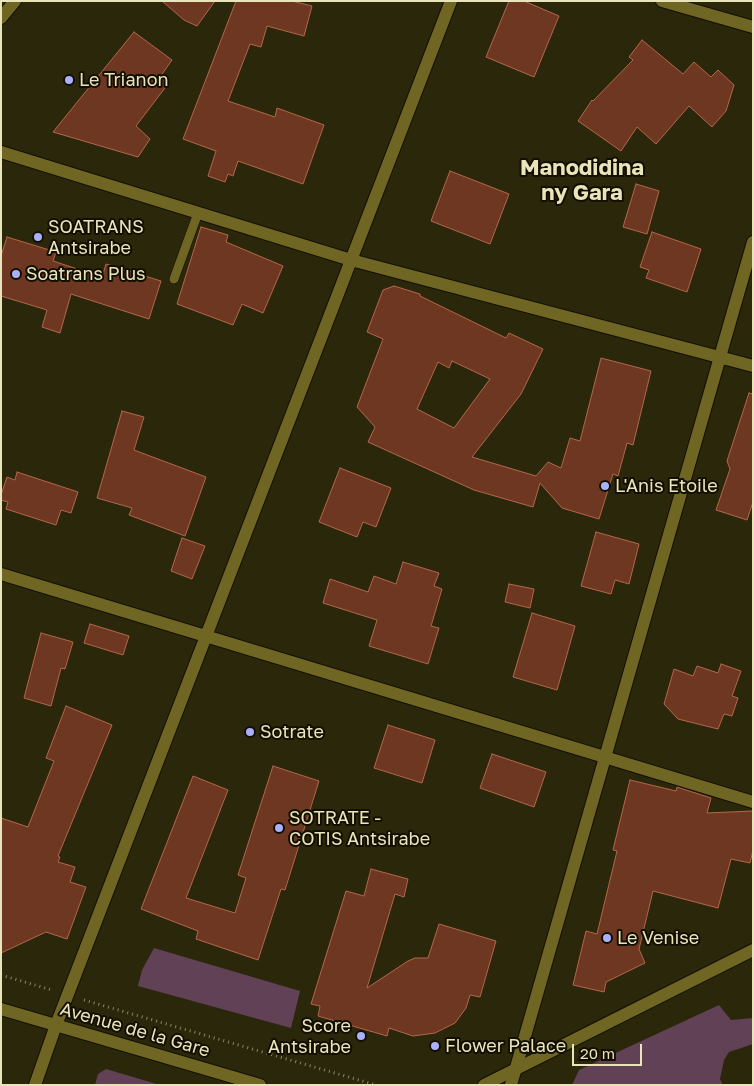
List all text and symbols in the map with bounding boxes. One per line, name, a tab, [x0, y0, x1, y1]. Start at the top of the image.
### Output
place label: Le Trianon	[79, 69, 169, 91]
marker: Le Trianon	[63, 74, 75, 86]
district label: Manodidina ny Gara	[520, 155, 644, 206]
place label: SOATRANS Antsirabe	[48, 216, 144, 258]
marker: SOATRANS Antsirabe	[32, 231, 44, 243]
place label: Soatrans Plus	[26, 263, 146, 285]
marker: Soatrans Plus	[10, 268, 22, 280]
place label: L'Anis Etoile	[615, 475, 718, 497]
marker: L'Anis Etoile	[599, 480, 611, 492]
place label: Sotrate	[260, 721, 324, 743]
marker: Sotrate	[244, 726, 256, 738]
place label: SOTRATE - COTIS Antsirabe	[289, 807, 430, 850]
marker: SOTRATE - COTIS Antsirabe	[273, 822, 285, 834]
place label: Le Venise	[617, 927, 699, 949]
marker: Le Venise	[601, 932, 613, 944]
street label: Avenue de la Gare	[58, 998, 212, 1062]
place label: Score Antsirabe	[268, 1015, 351, 1058]
marker: Score Antsirabe	[355, 1030, 367, 1042]
scale bar	[574, 1034, 644, 1066]
place label: Flower Palace	[445, 1035, 566, 1057]
marker: Flower Palace	[429, 1040, 441, 1052]
text: 20 m	[580, 1044, 615, 1062]

